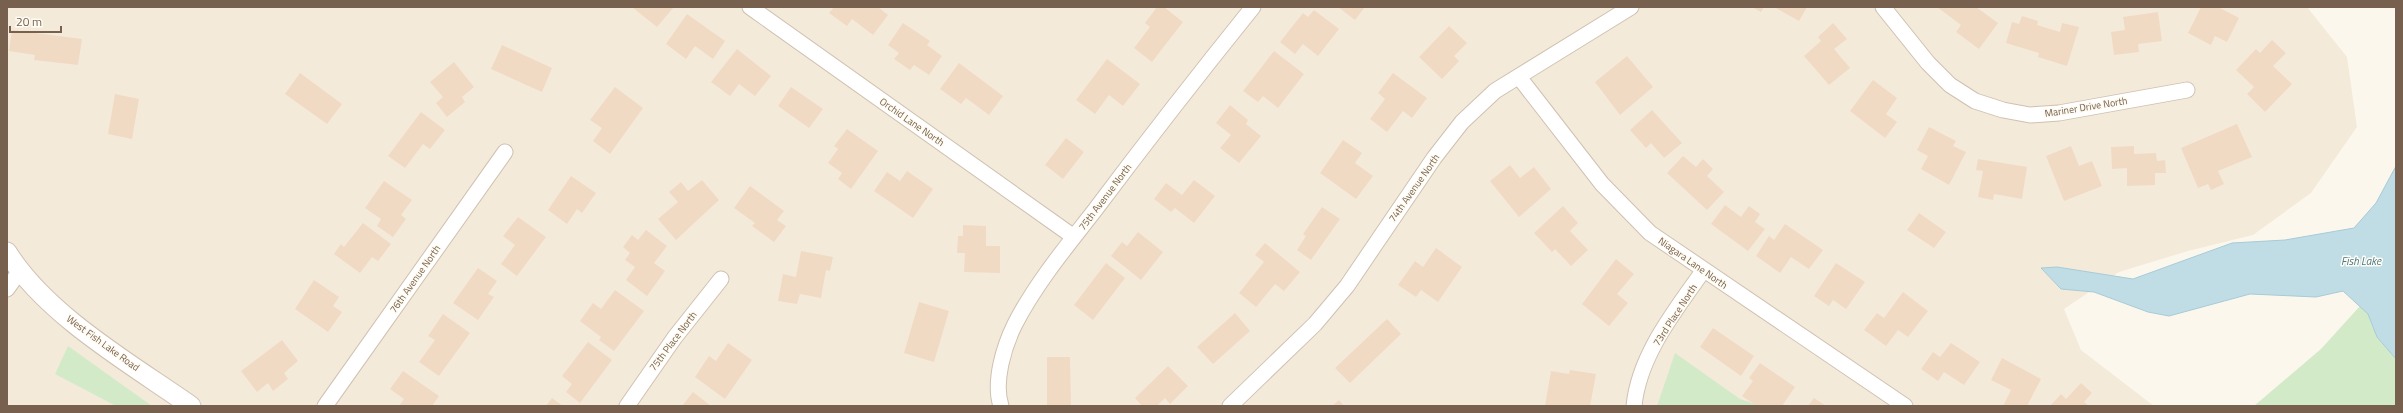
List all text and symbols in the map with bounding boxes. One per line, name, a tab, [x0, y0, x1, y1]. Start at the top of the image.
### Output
scale bar	[10, 8, 61, 34]
text: 20 m	[16, 12, 42, 31]
street label: Mariner Drive North	[2044, 93, 2128, 121]
street label: Orchid Lane North	[877, 94, 947, 150]
street label: 74th Avenue North	[1385, 151, 1443, 225]
street label: 75th Avenue North	[1075, 161, 1135, 233]
street label: Niagara Lane North	[1655, 233, 1731, 293]
street label: 76th Avenue North	[386, 242, 444, 316]
water label: Fish Lake	[2341, 253, 2382, 269]
street label: 73rd Place North	[1649, 281, 1701, 349]
street label: 75th Place North	[646, 308, 700, 374]
street label: West Fish Lake Road	[63, 311, 143, 375]

